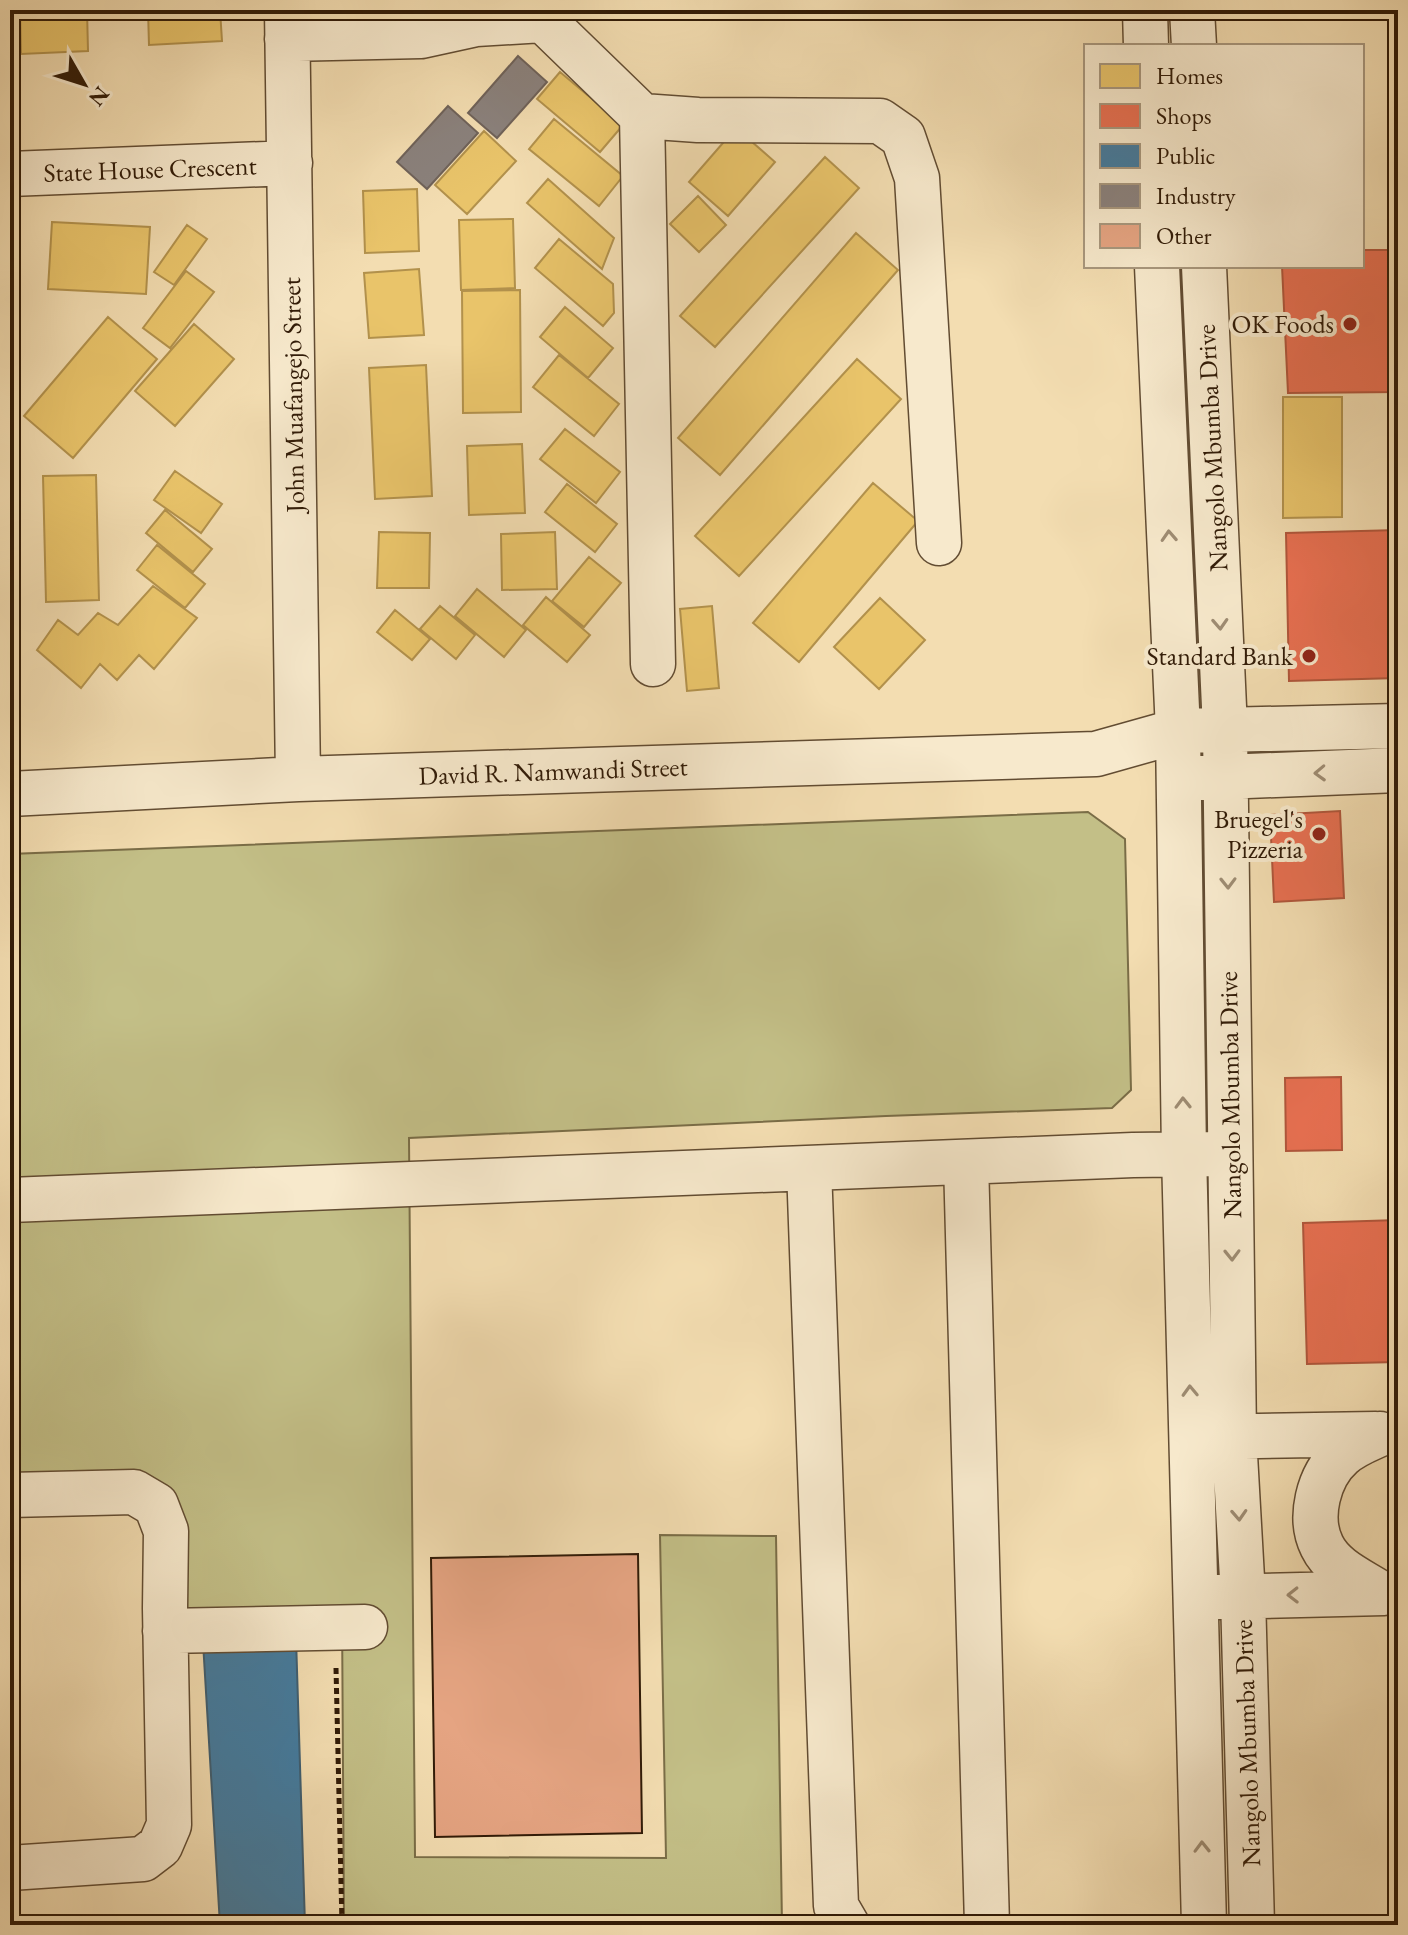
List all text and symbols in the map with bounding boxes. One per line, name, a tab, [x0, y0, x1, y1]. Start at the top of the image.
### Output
north arrow	[44, 44, 124, 124]
legend	[1084, 44, 1364, 268]
text: Homes	[1156, 60, 1223, 91]
text: N	[82, 80, 116, 112]
text: Shops	[1156, 100, 1212, 131]
text: Public	[1156, 140, 1215, 171]
street label: State House Crescent	[43, 148, 257, 190]
text: Industry	[1156, 180, 1236, 211]
text: Other	[1156, 220, 1212, 251]
street label: John Muafangejo Street	[274, 277, 312, 515]
place label: OK Foods	[1231, 307, 1334, 341]
marker: OK Foods	[1341, 315, 1359, 333]
street label: Nangolo Mbumba Drive	[1189, 324, 1235, 572]
one-way arrow	[1161, 529, 1178, 542]
one-way arrow	[1212, 618, 1229, 631]
place label: Standard Bank	[1147, 639, 1294, 673]
marker: Standard Bank	[1300, 647, 1318, 665]
street label: David R. Namwandi Street	[418, 749, 688, 793]
one-way arrow	[1313, 765, 1326, 782]
place label: Bruegel's Pizzeria	[1214, 802, 1304, 866]
marker: Bruegel's Pizzeria	[1310, 825, 1328, 843]
one-way arrow	[1219, 877, 1237, 890]
street label: Nangolo Mbumba Drive	[1211, 971, 1249, 1219]
one-way arrow	[1174, 1096, 1192, 1109]
one-way arrow	[1223, 1249, 1240, 1262]
one-way arrow	[1182, 1384, 1199, 1397]
one-way arrow	[1230, 1509, 1247, 1522]
one-way arrow	[1286, 1586, 1299, 1603]
street label: Nangolo Mbumba Drive	[1226, 1619, 1268, 1867]
one-way arrow	[1193, 1840, 1211, 1853]

